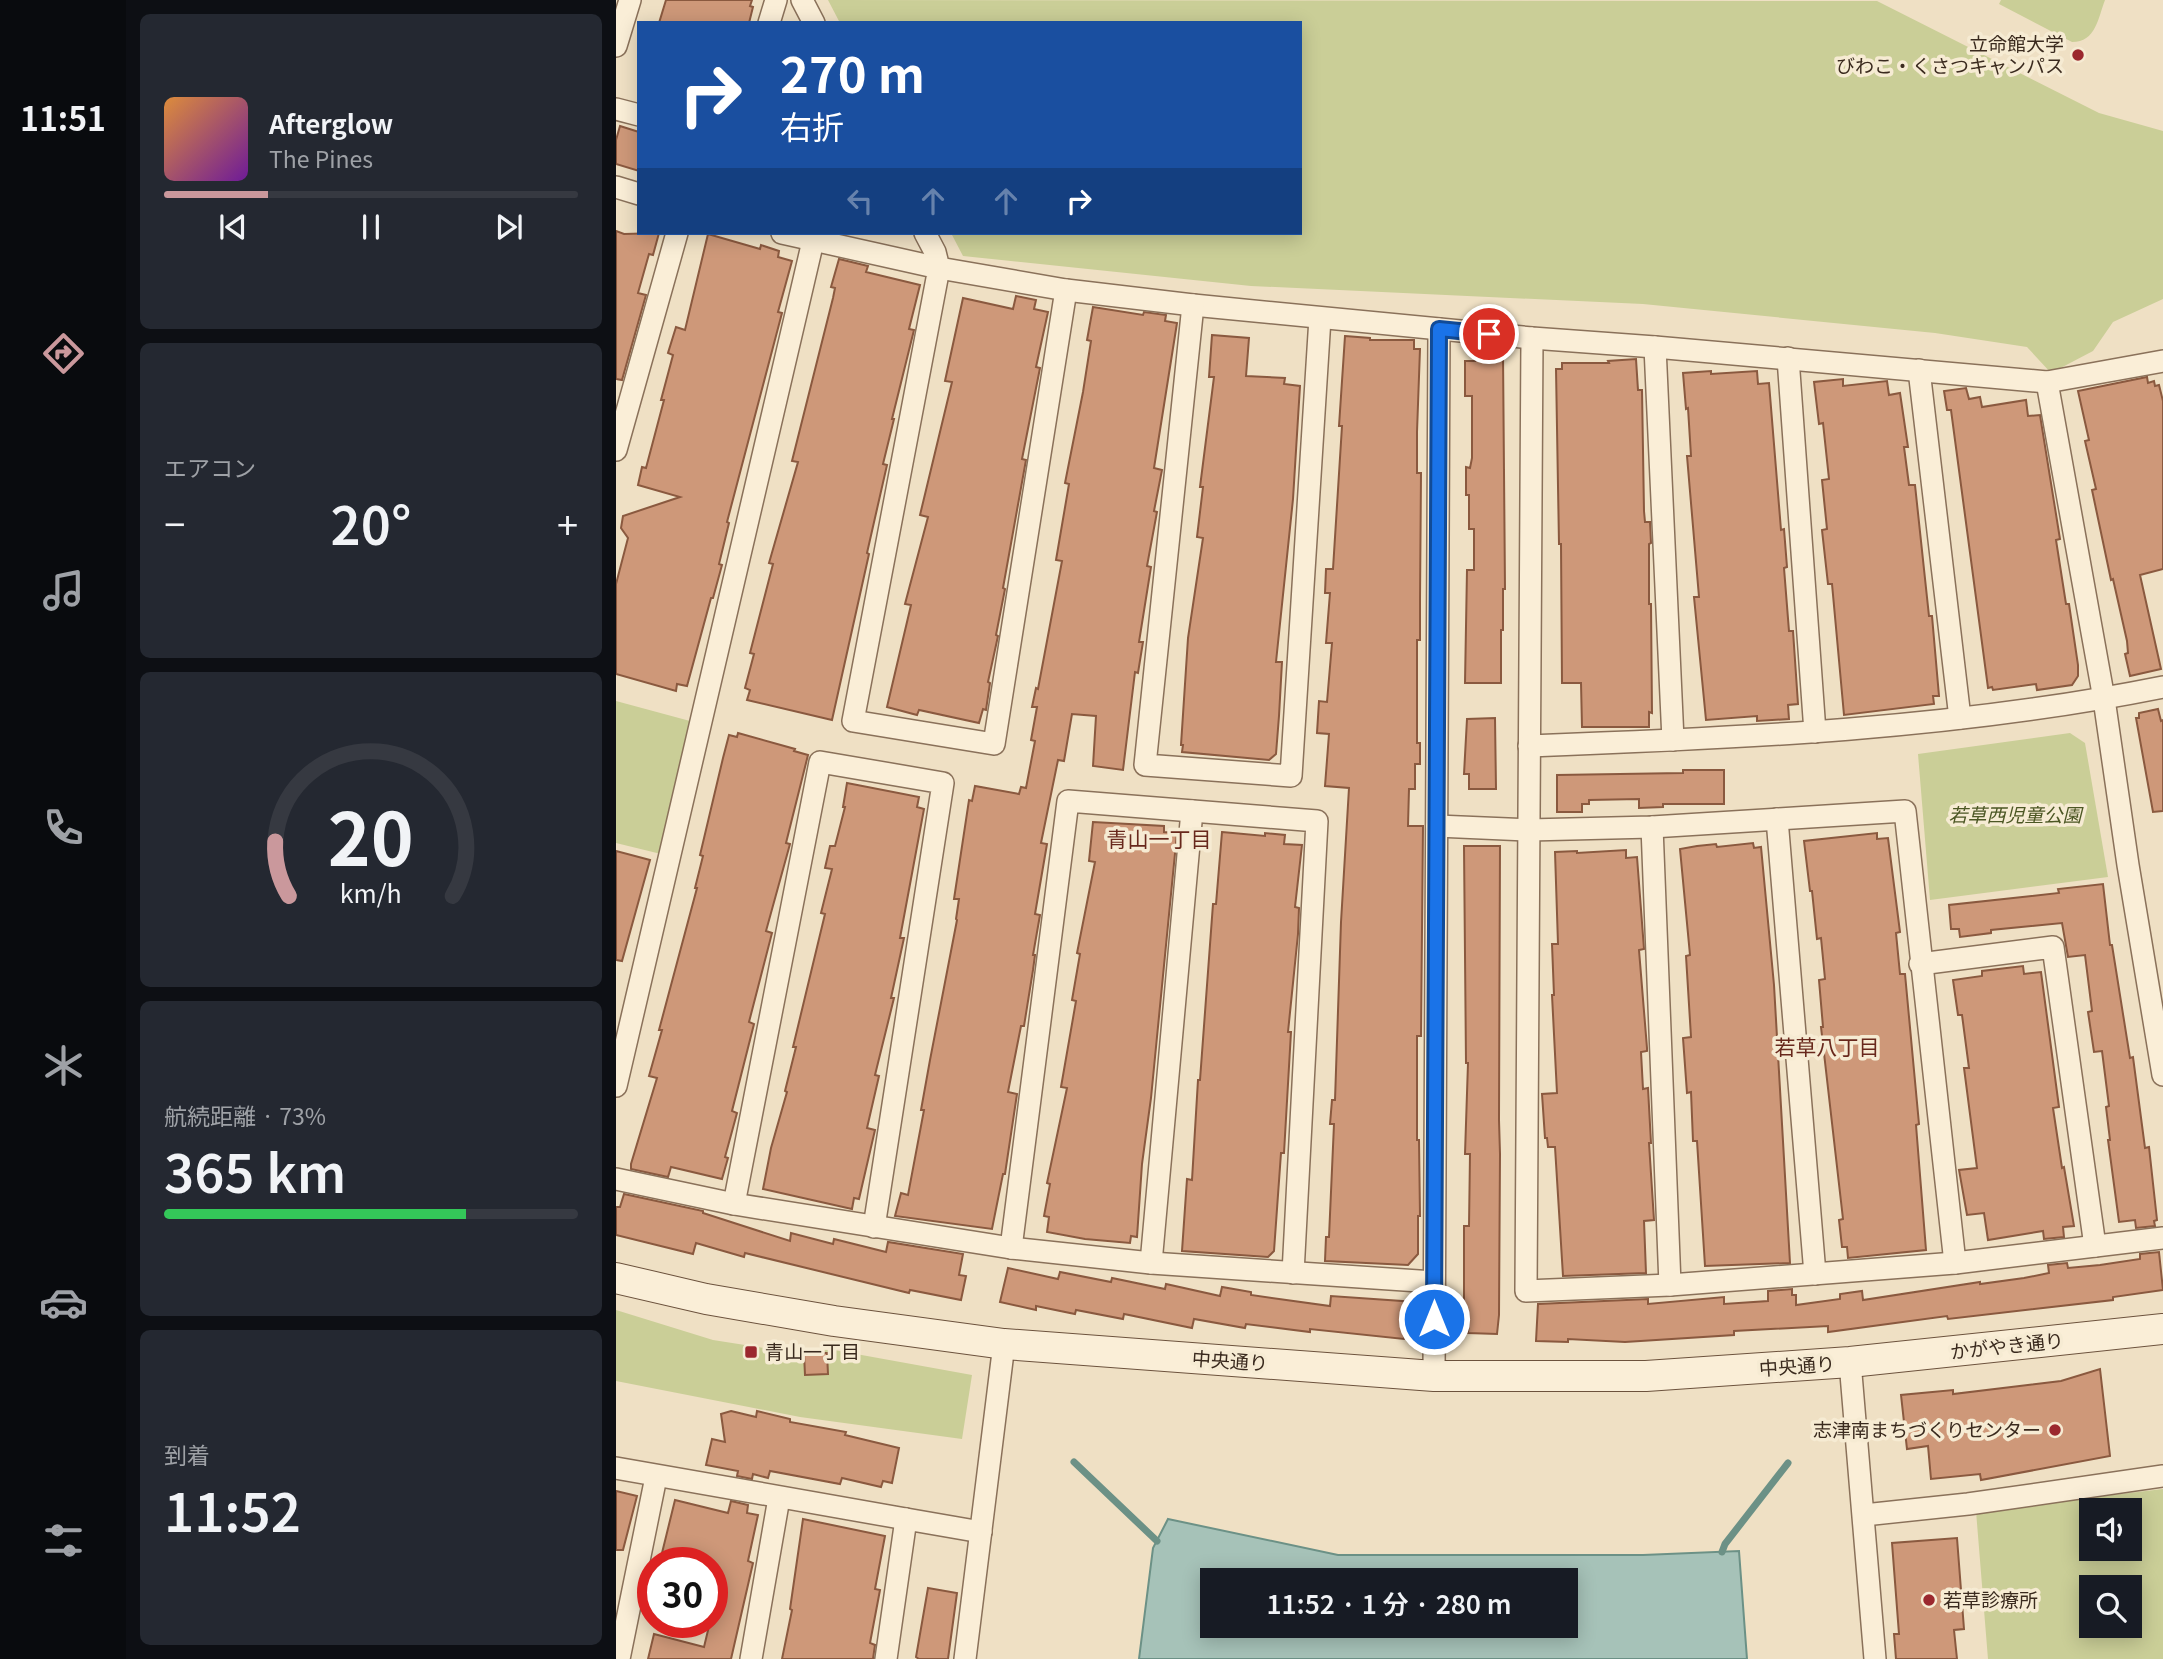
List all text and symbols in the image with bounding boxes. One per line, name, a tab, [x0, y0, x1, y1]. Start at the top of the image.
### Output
place label: 立命館大学 びわこ・くさつキャンパス	[1836, 29, 2064, 78]
text: 270 m	[780, 36, 925, 107]
marker: 立命館大学 びわこ・くさつキャンパス	[2070, 47, 2086, 63]
icon: right	[665, 49, 756, 140]
text: 11:51	[20, 94, 106, 140]
text: 右折	[780, 102, 844, 148]
text: Afterglow	[269, 104, 393, 141]
text: The Pines	[269, 141, 373, 175]
icon: left	[841, 182, 879, 220]
icon: ahead	[914, 182, 952, 220]
icon: ahead	[987, 182, 1025, 220]
icon: right	[1060, 182, 1098, 220]
icon: previous	[214, 208, 252, 246]
icon: pause	[352, 208, 390, 246]
icon: next	[490, 208, 528, 246]
pin	[1459, 304, 1519, 364]
icon: arrive	[1470, 315, 1508, 353]
icon: directions	[39, 329, 88, 378]
text: エアコン	[164, 450, 256, 484]
text: 20°	[331, 485, 411, 560]
text: −	[164, 495, 185, 550]
text: +	[557, 495, 578, 550]
icon: music	[39, 566, 88, 615]
text: 20	[328, 782, 414, 887]
park label: 若草西児童公園	[1948, 800, 2084, 827]
icon: phone	[39, 803, 88, 852]
district label: 青山一丁目	[1107, 823, 1212, 853]
text: km/h	[340, 873, 402, 909]
district label: 若草八丁目	[1775, 1031, 1880, 1061]
icon: climate	[39, 1041, 88, 1090]
text: 航続距離 · 73%	[164, 1098, 326, 1132]
text: 365 km	[164, 1133, 346, 1208]
icon: car	[39, 1278, 88, 1327]
position arrow	[1397, 1282, 1471, 1356]
street label: かがやき通り	[1949, 1325, 2065, 1364]
place label: 青山一丁目	[765, 1337, 860, 1364]
street label: 中央通り	[1191, 1343, 1269, 1376]
marker: 青山一丁目	[743, 1344, 759, 1360]
street label: 中央通り	[1758, 1348, 1836, 1381]
place label: 志津南まちづくりセンター	[1813, 1415, 2041, 1442]
marker: 志津南まちづくりセンター	[2047, 1422, 2063, 1438]
text: 到着	[164, 1437, 210, 1471]
text: 11:52	[164, 1472, 301, 1547]
map controls	[2079, 1498, 2142, 1638]
button: sound	[2079, 1498, 2142, 1561]
icon: filters	[39, 1516, 88, 1565]
speed limit sign: 30	[637, 1547, 728, 1638]
button: search	[2079, 1575, 2142, 1638]
text: 11:52 · 1 分 · 280 m	[1266, 1584, 1512, 1621]
place label: 若草診療所	[1943, 1585, 2038, 1612]
marker: 若草診療所	[1921, 1592, 1937, 1608]

